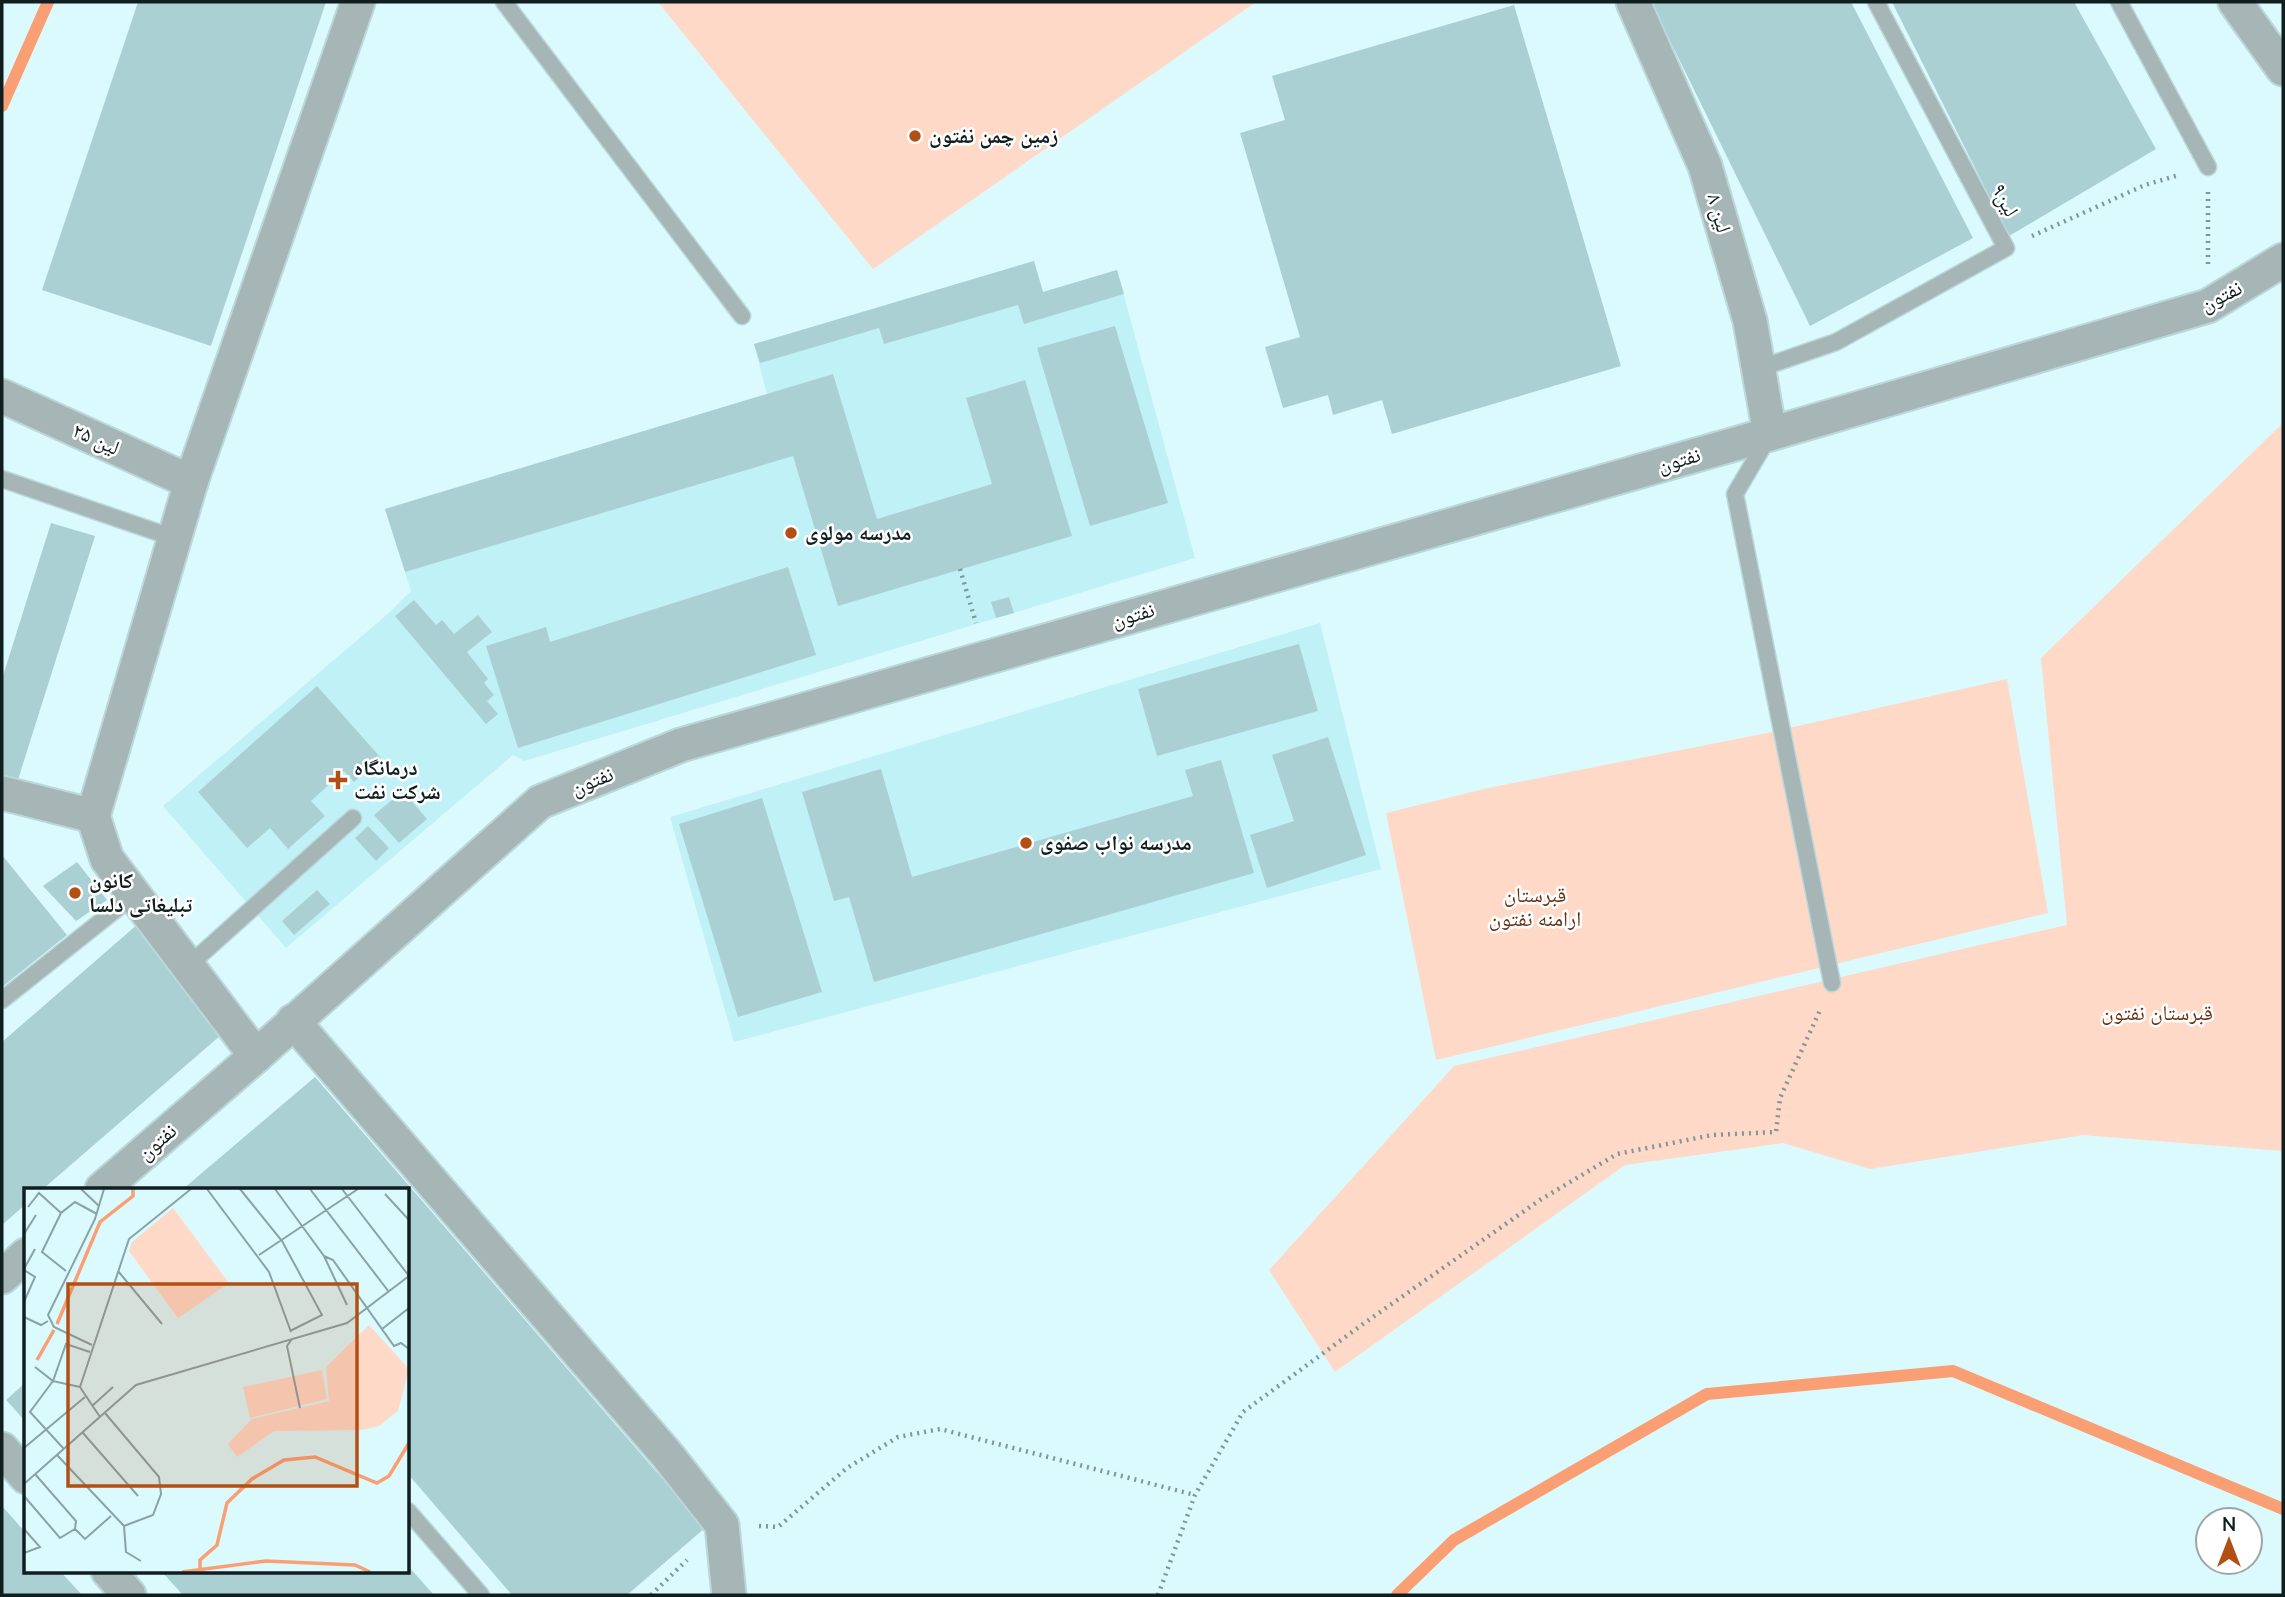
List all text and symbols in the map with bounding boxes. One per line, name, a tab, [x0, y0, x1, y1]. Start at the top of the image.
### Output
place label: زمین چمن نفتون	[929, 122, 1058, 150]
marker: زمین چمن نفتون	[907, 128, 923, 144]
street label: لین۹	[1985, 179, 2025, 221]
street label: لین ۸	[1700, 190, 1738, 236]
street label: نفتون	[2195, 274, 2247, 318]
street label: لین ۲۵	[68, 416, 124, 462]
street label: نفتون	[1654, 441, 1704, 479]
place label: مدرسه مولوی	[805, 519, 912, 547]
marker: مدرسه مولوی	[783, 525, 799, 541]
street label: نفتون	[1108, 596, 1158, 634]
place label: درمانگاه شرکت نفت	[354, 754, 441, 806]
street label: نفتون	[567, 760, 617, 802]
marker: درمانگاه شرکت نفت	[328, 770, 348, 790]
place label: مدرسه نواب صفوی	[1040, 829, 1192, 857]
marker: مدرسه نواب صفوی	[1018, 835, 1034, 851]
place label: کانون تبلیغاتی دلسا	[89, 867, 193, 919]
park label: قبرستان ارامنه نفتون	[1489, 881, 1581, 933]
marker: کانون تبلیغاتی دلسا	[67, 885, 83, 901]
park label: قبرستان نفتون	[2101, 999, 2213, 1027]
street label: نفتون	[131, 1117, 183, 1167]
inset map	[24, 1188, 410, 1572]
north arrow	[2194, 1506, 2264, 1576]
text: N	[2222, 1512, 2236, 1538]

